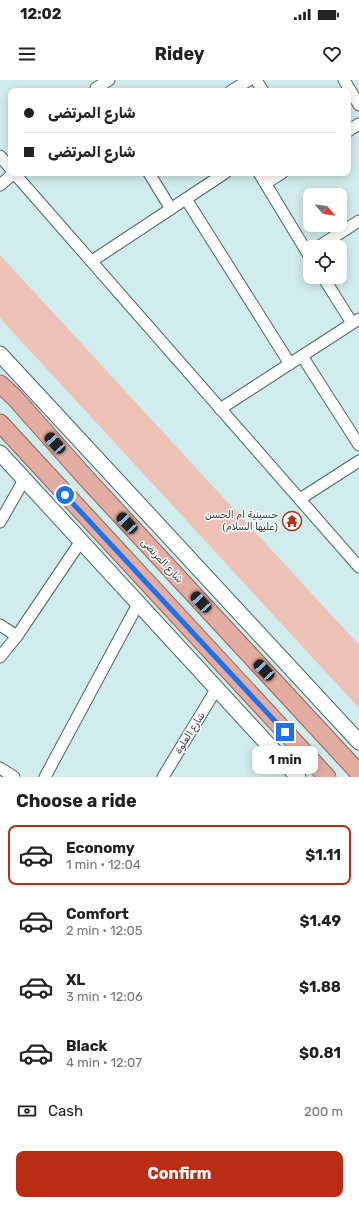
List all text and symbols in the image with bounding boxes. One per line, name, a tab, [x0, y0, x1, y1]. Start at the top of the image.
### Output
text: 12:02	[20, 5, 62, 23]
icon: menu	[16, 43, 38, 65]
text: Ridey	[155, 43, 204, 65]
icon: heart	[321, 43, 343, 65]
text: شارع المرتضى	[48, 104, 136, 122]
text: شارع المرتضى	[48, 143, 136, 161]
north arrow	[303, 188, 347, 232]
map controls	[303, 188, 347, 284]
button: locate	[303, 240, 347, 284]
car	[43, 430, 67, 456]
route start	[56, 486, 74, 504]
place label: حسينية ام الحسن (عليها السلام)	[205, 509, 278, 533]
car	[114, 510, 140, 536]
temple icon: حسينية ام الحسن (عليها السلام)	[281, 510, 303, 532]
street label: شارع المرتضى	[138, 536, 186, 586]
car	[188, 589, 214, 615]
car	[251, 657, 277, 683]
street label: شارع العلوة	[172, 710, 208, 757]
route end	[276, 723, 294, 741]
callout: 1 min	[252, 746, 318, 774]
text: 1 min	[268, 752, 302, 767]
text: Choose a ride	[16, 790, 137, 812]
icon: car	[18, 837, 54, 873]
text: Economy	[66, 839, 135, 857]
text: $1.11	[305, 846, 341, 864]
text: 1 min · 12:04	[66, 857, 141, 872]
icon: car	[18, 903, 54, 939]
text: Comfort	[66, 905, 129, 923]
text: $1.49	[300, 912, 341, 930]
text: 2 min · 12:05	[66, 923, 143, 938]
icon: car	[18, 969, 54, 1005]
text: XL	[66, 971, 85, 989]
text: $1.88	[299, 978, 341, 996]
text: 3 min · 12:06	[66, 989, 143, 1004]
icon: car	[18, 1035, 54, 1071]
text: Black	[66, 1037, 107, 1055]
text: $0.81	[299, 1044, 341, 1062]
text: 4 min · 12:07	[66, 1055, 142, 1070]
icon: cash	[16, 1100, 38, 1122]
text: Cash	[48, 1102, 83, 1120]
text: 200 m	[304, 1104, 343, 1119]
button: Confirm	[16, 1151, 343, 1197]

